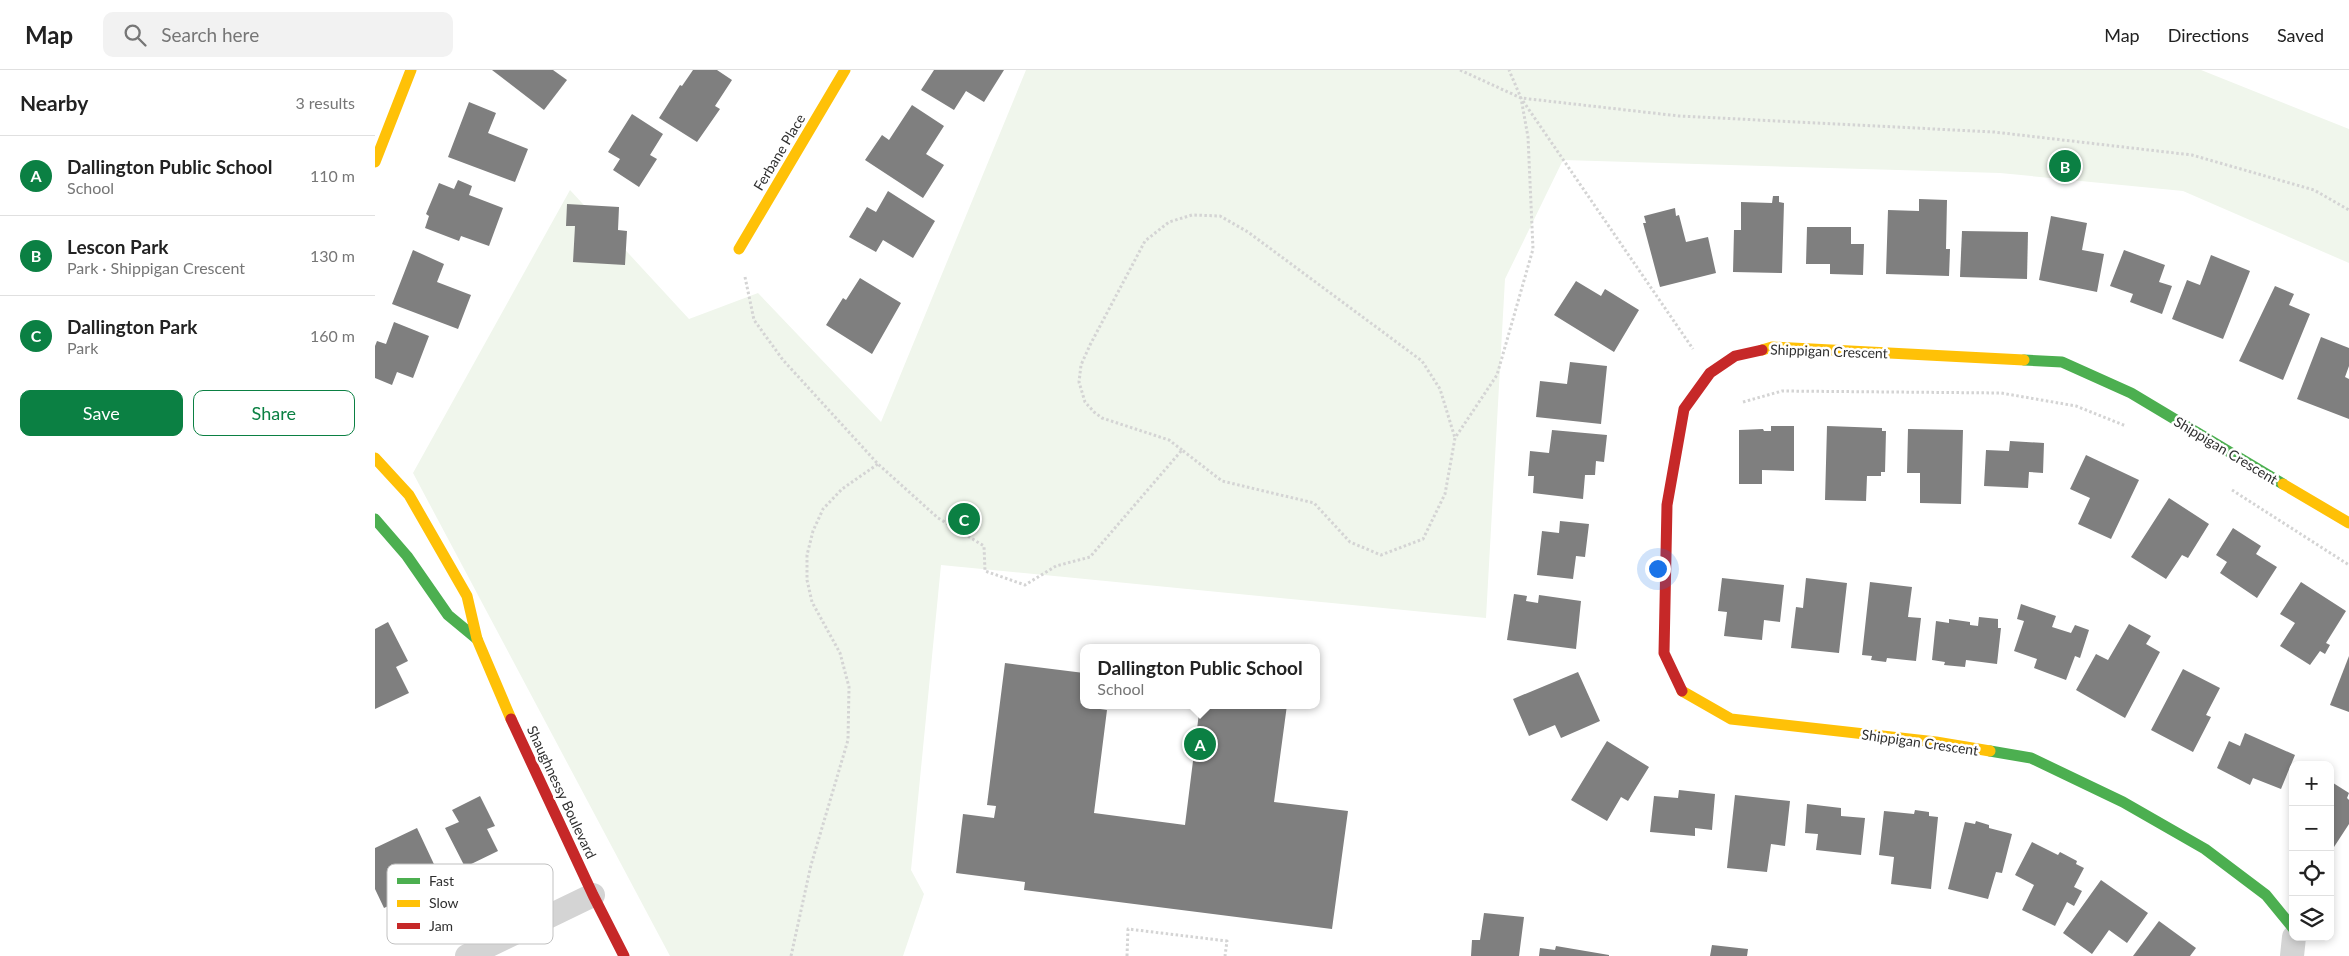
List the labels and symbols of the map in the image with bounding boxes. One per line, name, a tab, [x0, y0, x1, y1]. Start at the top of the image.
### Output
street label: Ferbane Place	[750, 111, 808, 193]
pin: B	[2049, 147, 2081, 185]
street label: Shippigan Crescent	[1770, 340, 1888, 362]
street label: Shippigan Crescent	[2171, 412, 2281, 488]
pin: C	[948, 500, 980, 538]
your location	[1645, 556, 1671, 582]
street label: Shaughnessy Boulevard	[524, 723, 600, 861]
pin: A	[1184, 725, 1216, 763]
street label: Shippigan Crescent	[1861, 725, 1979, 759]
legend	[387, 864, 553, 944]
text: Fast	[429, 872, 454, 889]
text: Slow	[429, 894, 459, 911]
text: Jam	[429, 917, 453, 934]

